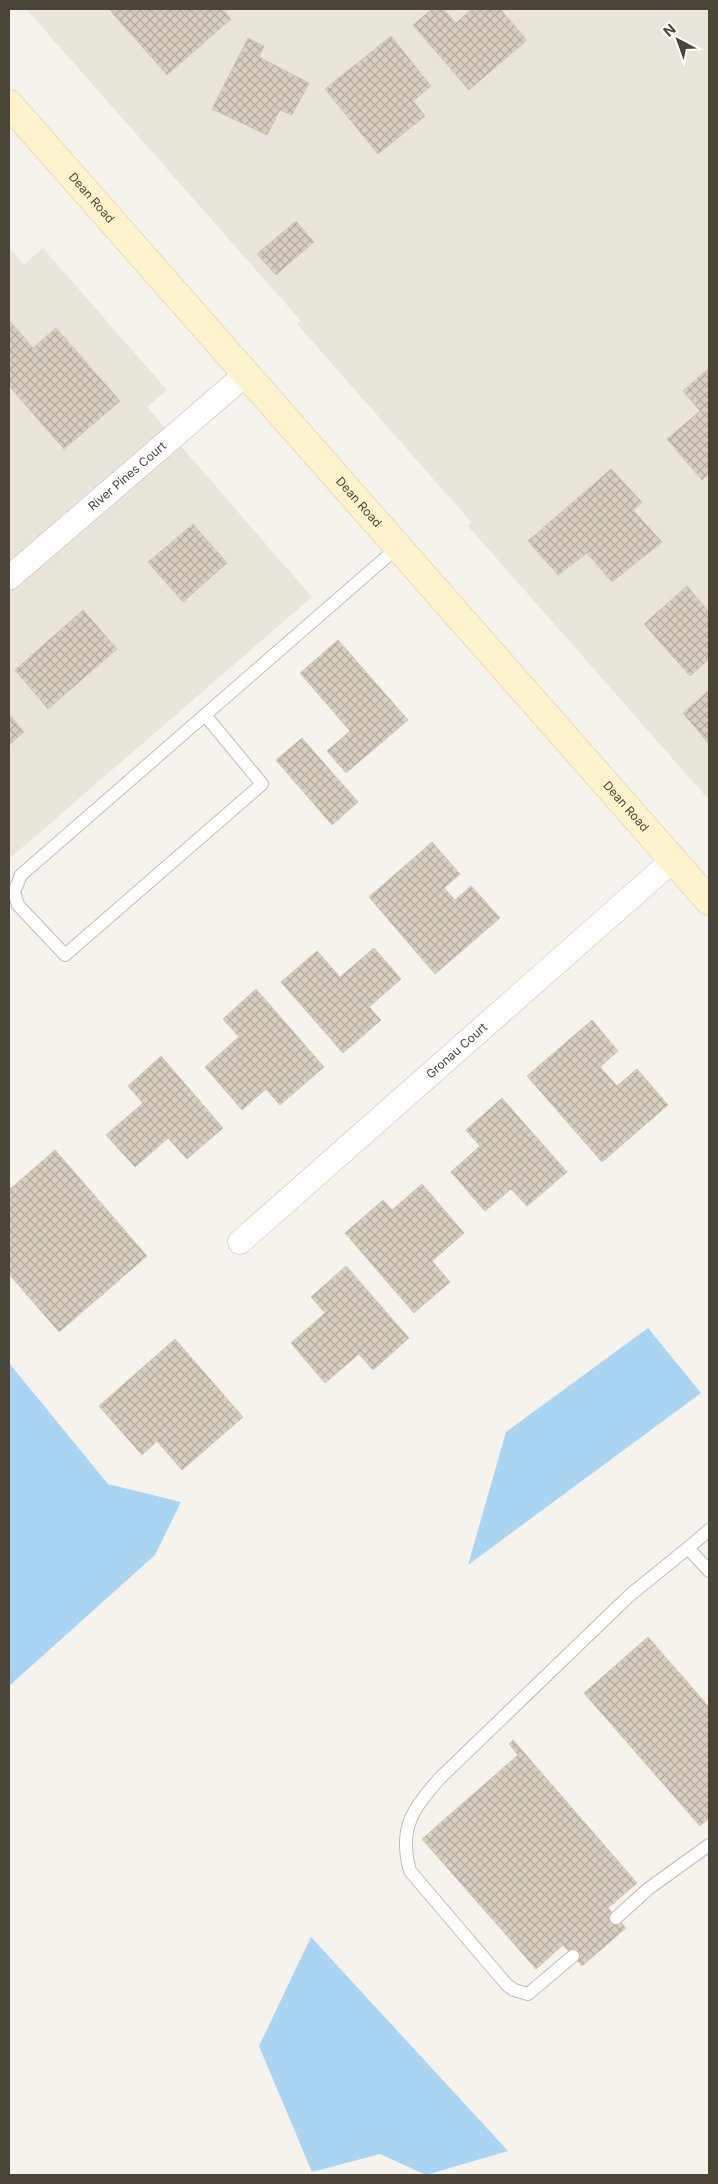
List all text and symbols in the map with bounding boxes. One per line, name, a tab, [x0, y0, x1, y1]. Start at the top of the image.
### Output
north arrow	[653, 15, 703, 65]
text: N	[660, 20, 679, 40]
street label: Dean Road	[66, 169, 118, 226]
street label: River Pines Court	[85, 438, 169, 514]
street label: Dean Road	[333, 474, 385, 530]
street label: Dean Road	[600, 778, 652, 834]
street label: Gronau Court	[423, 1019, 490, 1081]

